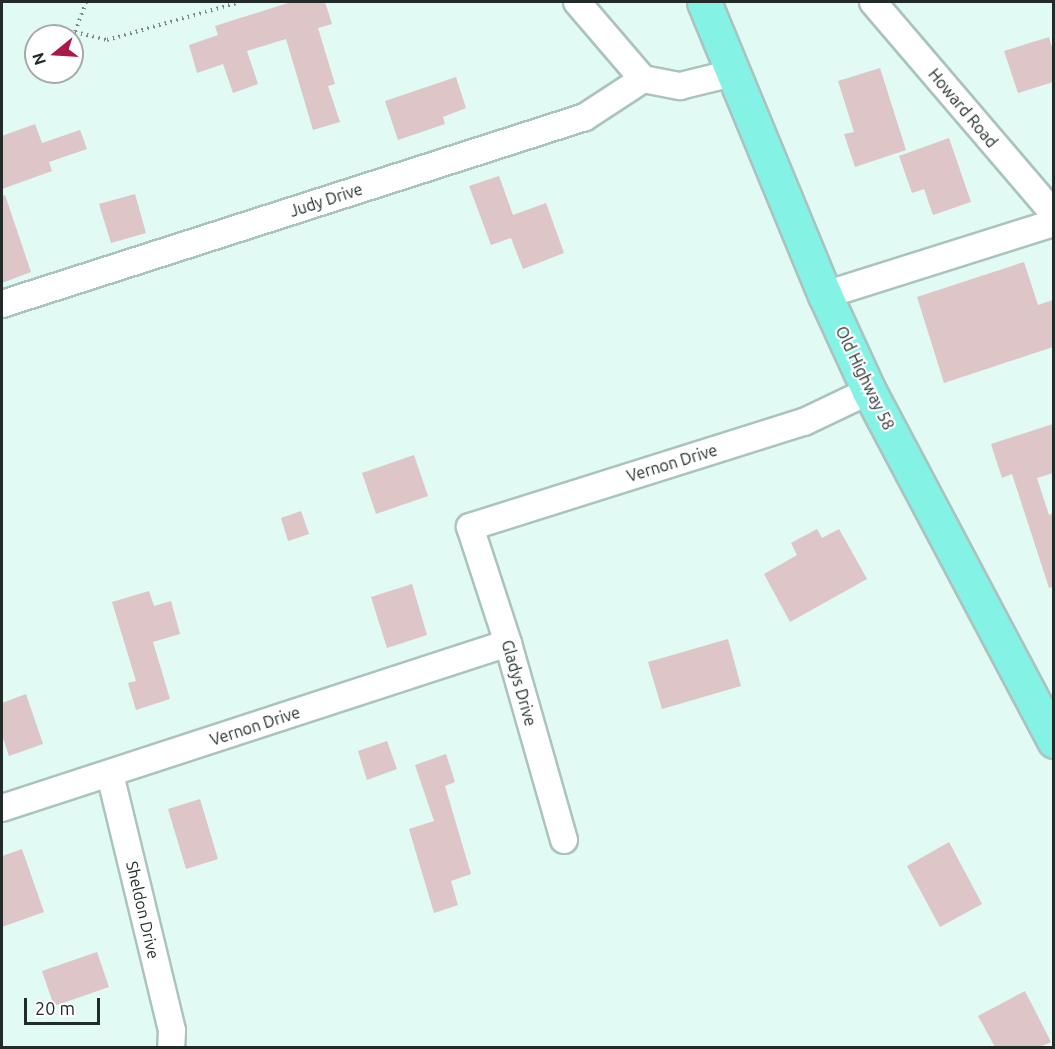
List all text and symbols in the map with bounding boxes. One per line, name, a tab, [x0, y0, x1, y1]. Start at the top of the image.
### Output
north arrow	[24, 24, 84, 84]
text: N	[28, 50, 49, 67]
street label: Howard Road	[924, 65, 1002, 151]
street label: Judy Drive	[287, 179, 365, 221]
street label: Old Highway 58	[832, 323, 898, 433]
street label: Vernon Drive	[624, 440, 720, 486]
street label: Gladys Drive	[498, 638, 540, 728]
street label: Vernon Drive	[208, 702, 302, 750]
street label: Sheldon Drive	[122, 859, 164, 961]
scale bar	[27, 986, 104, 1024]
text: 20 m	[35, 998, 75, 1018]

